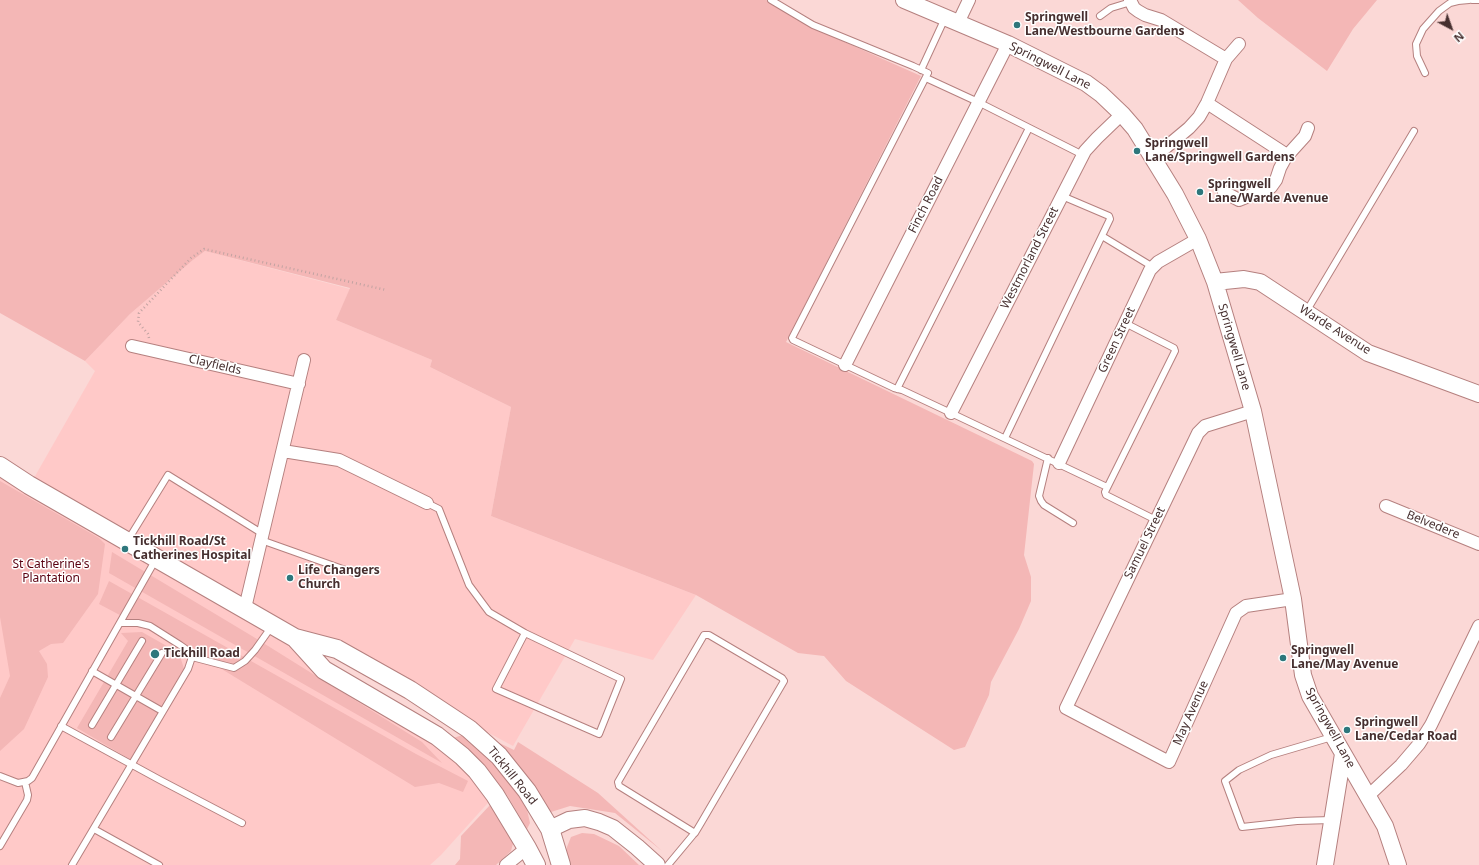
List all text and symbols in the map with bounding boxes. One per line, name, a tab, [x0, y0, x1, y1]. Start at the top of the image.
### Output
north arrow	[1431, 8, 1471, 48]
place label: Springwell Lane/Westbourne Gardens	[1025, 11, 1185, 39]
marker: Springwell Lane/Westbourne Gardens	[1012, 20, 1022, 30]
text: N	[1451, 29, 1468, 46]
street label: Springwell Lane	[1007, 39, 1093, 93]
place label: Springwell Lane/Springwell Gardens	[1145, 137, 1295, 165]
marker: Springwell Lane/Springwell Gardens	[1132, 146, 1142, 156]
street label: Finch Road	[906, 174, 946, 236]
place label: Springwell Lane/Warde Avenue	[1208, 178, 1328, 206]
marker: Springwell Lane/Warde Avenue	[1195, 187, 1205, 197]
street label: Westmorland Street	[998, 205, 1062, 311]
street label: Springwell Lane	[1215, 302, 1253, 392]
street label: Warde Avenue	[1297, 302, 1373, 358]
street label: Green Street	[1095, 305, 1139, 375]
street label: Clayfields	[187, 352, 243, 378]
street label: Samuel Street	[1121, 505, 1169, 581]
street label: Belvedere	[1404, 508, 1462, 542]
place label: Tickhill Road/St Catherines Hospital	[133, 535, 251, 563]
marker: Tickhill Road/St Catherines Hospital	[120, 544, 130, 554]
park label: St Catherine's Plantation	[12, 558, 90, 586]
place label: Life Changers Church	[298, 564, 380, 592]
marker: Life Changers Church	[285, 573, 295, 583]
place label: Springwell Lane/May Avenue	[1291, 644, 1398, 672]
place label: Tickhill Road	[164, 647, 240, 661]
marker: Tickhill Road	[149, 648, 161, 660]
marker: Springwell Lane/May Avenue	[1278, 653, 1288, 663]
street label: May Avenue	[1170, 679, 1212, 747]
street label: Springwell Lane	[1302, 685, 1358, 771]
place label: Springwell Lane/Cedar Road	[1355, 716, 1457, 744]
marker: Springwell Lane/Cedar Road	[1342, 725, 1352, 735]
street label: Tickhill Road	[484, 744, 540, 808]

